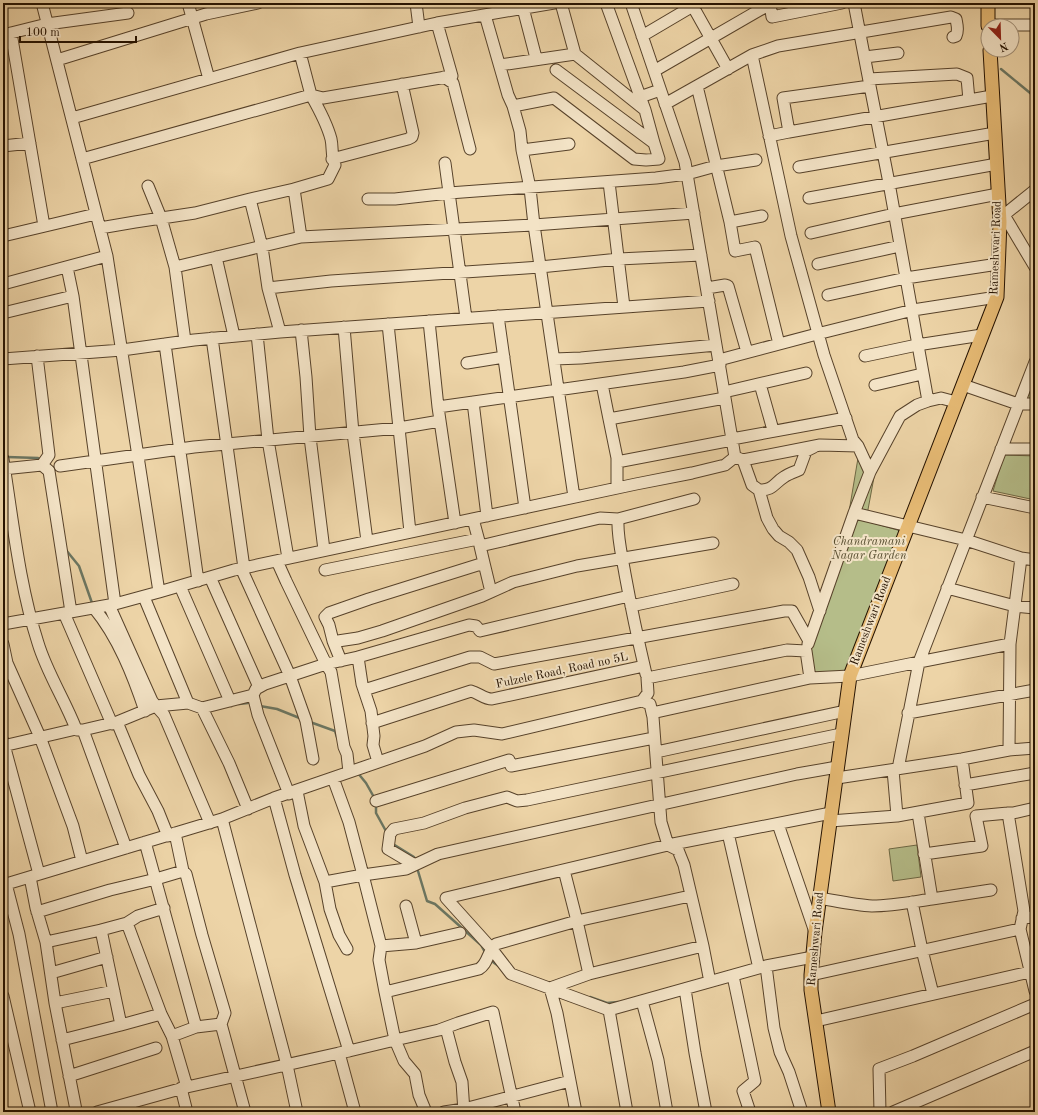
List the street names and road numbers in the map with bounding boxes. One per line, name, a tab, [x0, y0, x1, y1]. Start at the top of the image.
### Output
street label: Rameshwari Road	[988, 201, 1004, 295]
street label: Rameshwari Road	[848, 575, 894, 667]
street label: Fulzele Road, Road no 5L	[495, 650, 629, 691]
street label: Rameshwari Road	[806, 891, 826, 987]

